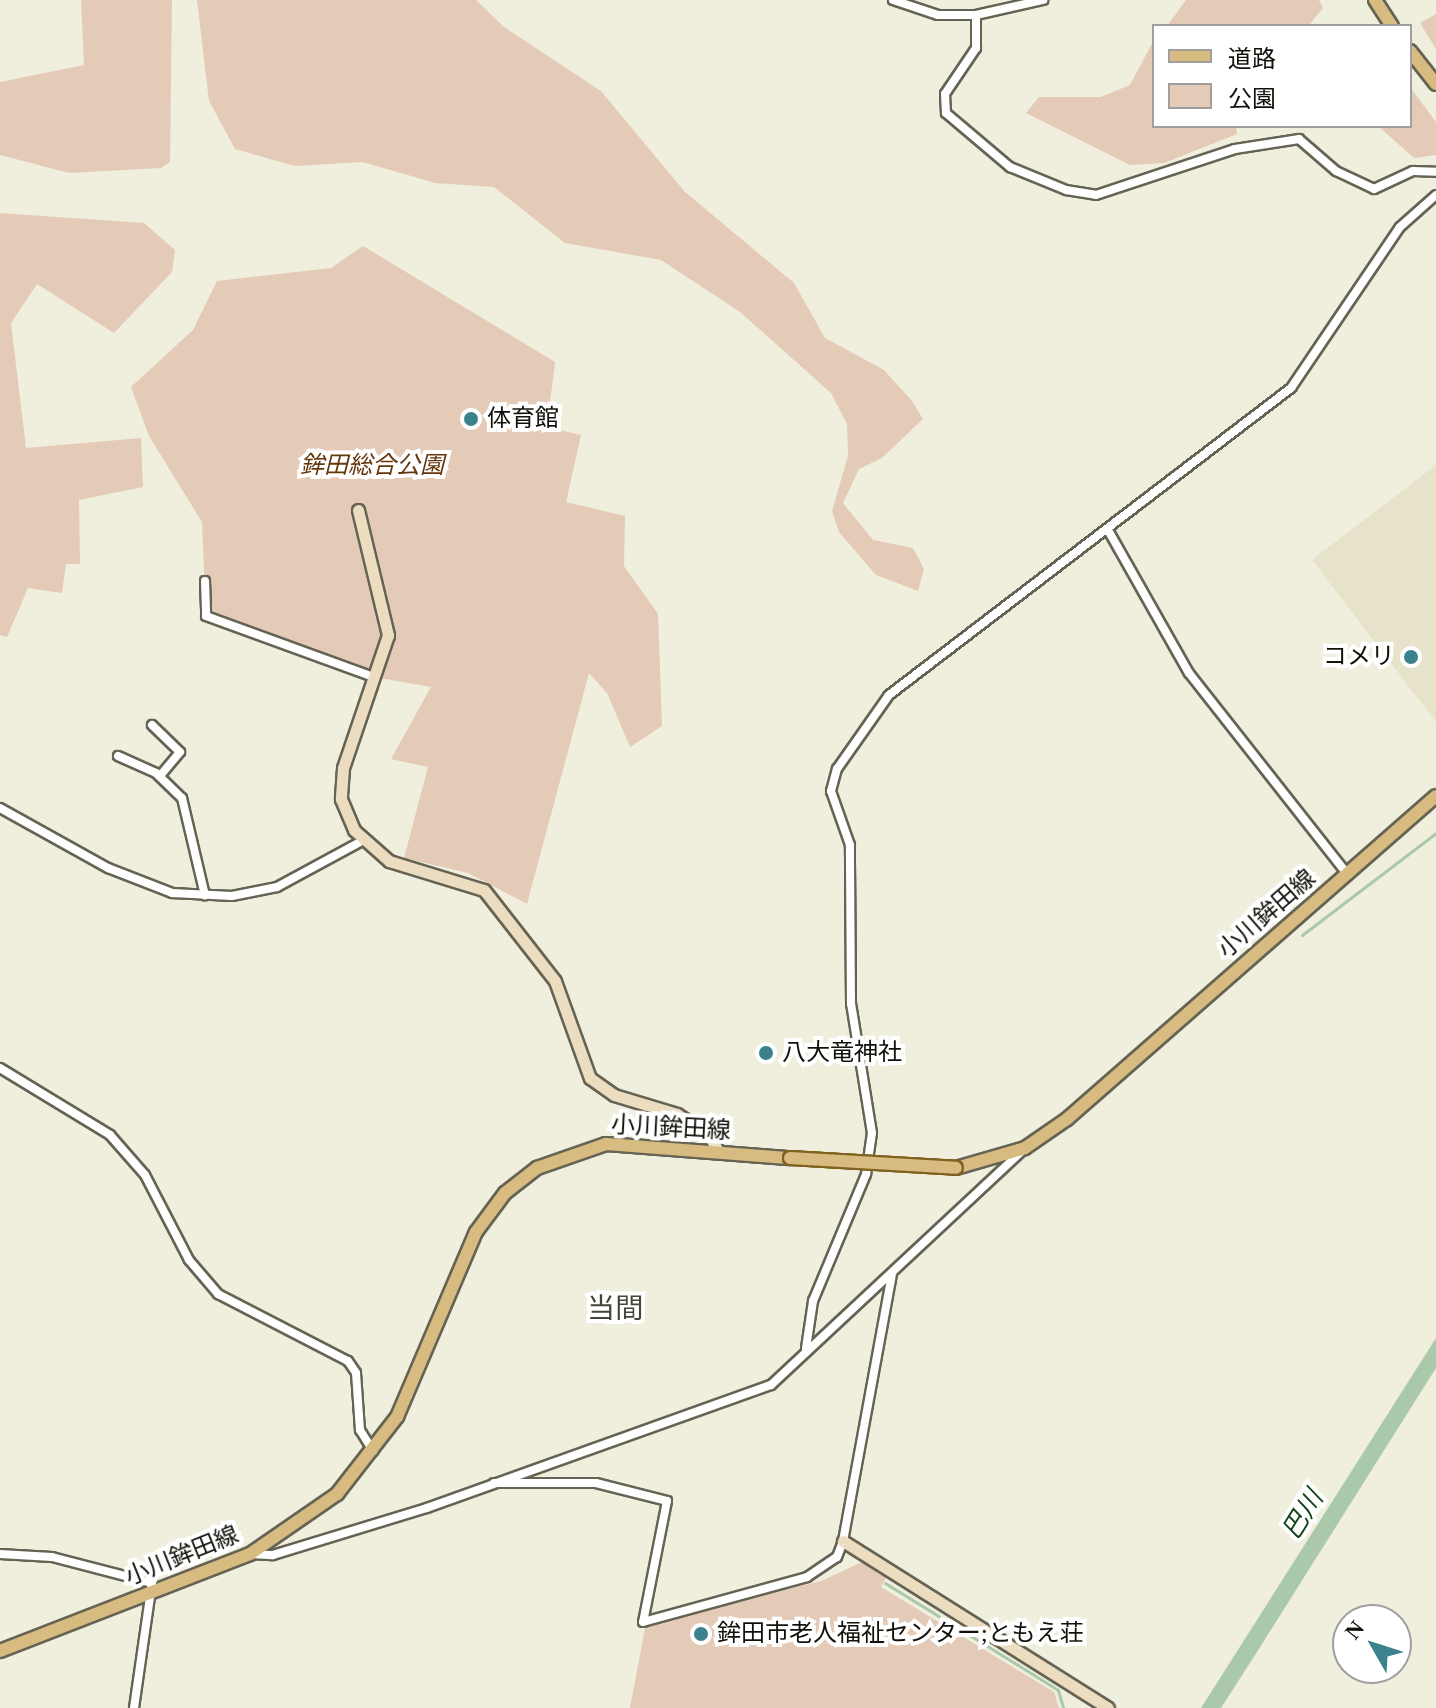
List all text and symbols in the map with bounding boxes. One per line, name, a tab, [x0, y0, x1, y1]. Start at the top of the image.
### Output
legend	[1152, 24, 1412, 128]
text: 道路	[1228, 46, 1276, 72]
text: 公園	[1228, 86, 1276, 112]
place label: 体育館	[487, 405, 559, 433]
marker: 体育館	[462, 410, 480, 428]
park label: 鉾田総合公園	[300, 452, 444, 480]
place label: コメリ	[1323, 643, 1395, 671]
marker: コメリ	[1402, 648, 1420, 666]
street label: 小川鉾田線	[1212, 864, 1322, 964]
place label: 八大竜神社	[782, 1039, 902, 1067]
marker: 八大竜神社	[757, 1044, 775, 1062]
street label: 小川鉾田線	[610, 1110, 732, 1146]
district label: 当間	[587, 1292, 643, 1326]
water label: 巴川	[1276, 1485, 1330, 1545]
street label: 小川鉾田線	[121, 1520, 243, 1592]
north arrow	[1332, 1604, 1412, 1684]
text: N	[1340, 1616, 1369, 1644]
place label: 鉾田市老人福祉センター;ともえ荘	[717, 1620, 1084, 1648]
marker: 鉾田市老人福祉センター;ともえ荘	[692, 1625, 710, 1643]

